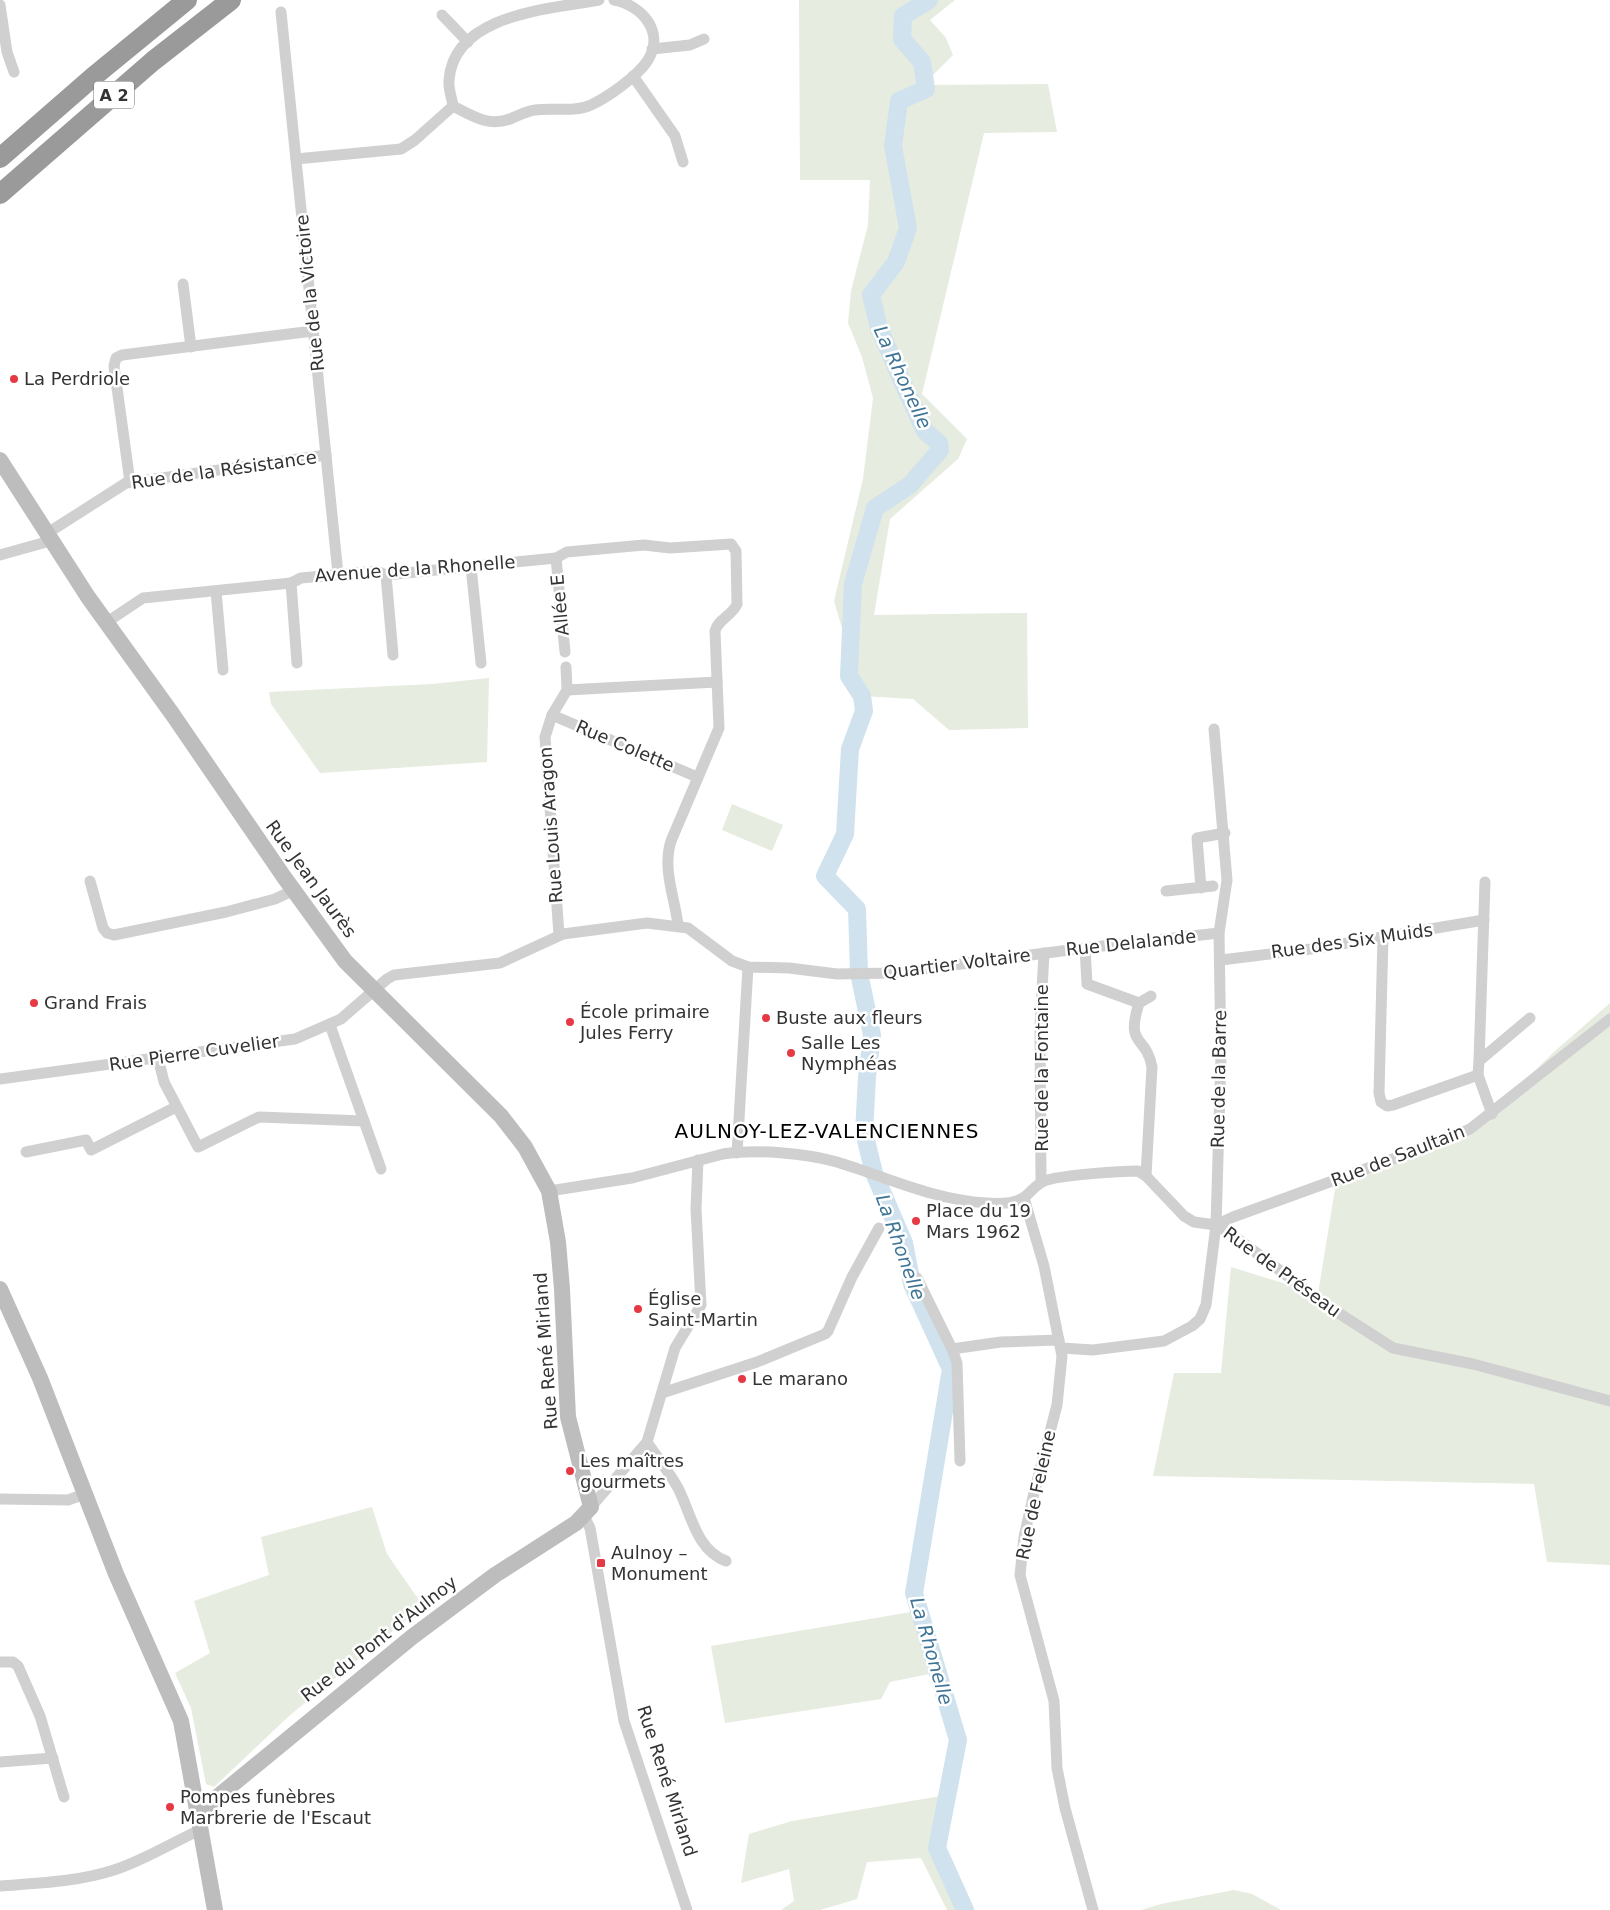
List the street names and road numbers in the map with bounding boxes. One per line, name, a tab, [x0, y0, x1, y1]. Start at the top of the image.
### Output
road number: A 2	[94, 82, 134, 108]
street label: Rue de la Victoire	[291, 213, 328, 373]
street label: Rue de la Résistance	[130, 446, 318, 493]
street label: Avenue de la Rhonelle	[314, 551, 516, 586]
street label: Allée E	[546, 573, 573, 637]
street label: Rue Colette	[573, 715, 678, 776]
street label: Rue Louis Aragon	[535, 746, 566, 904]
street label: Rue Jean Jaurès	[262, 816, 361, 941]
street label: Rue des Six Muids	[1270, 919, 1434, 962]
street label: Rue Delalande	[1065, 925, 1197, 960]
street label: Quartier Voltaire	[882, 944, 1032, 983]
street label: Rue de la Fontaine	[1031, 984, 1052, 1152]
street label: Rue de la Barre	[1207, 1010, 1230, 1148]
street label: Rue Pierre Cuvelier	[108, 1030, 281, 1075]
street label: Rue de Saultain	[1328, 1120, 1468, 1191]
street label: Rue de Préseau	[1220, 1222, 1345, 1321]
street label: Rue René Mirland	[530, 1272, 561, 1430]
street label: Rue de Feleine	[1012, 1428, 1060, 1562]
street label: Rue du Pont d'Aulnoy	[297, 1571, 461, 1706]
street label: Rue René Mirland	[633, 1703, 702, 1859]

